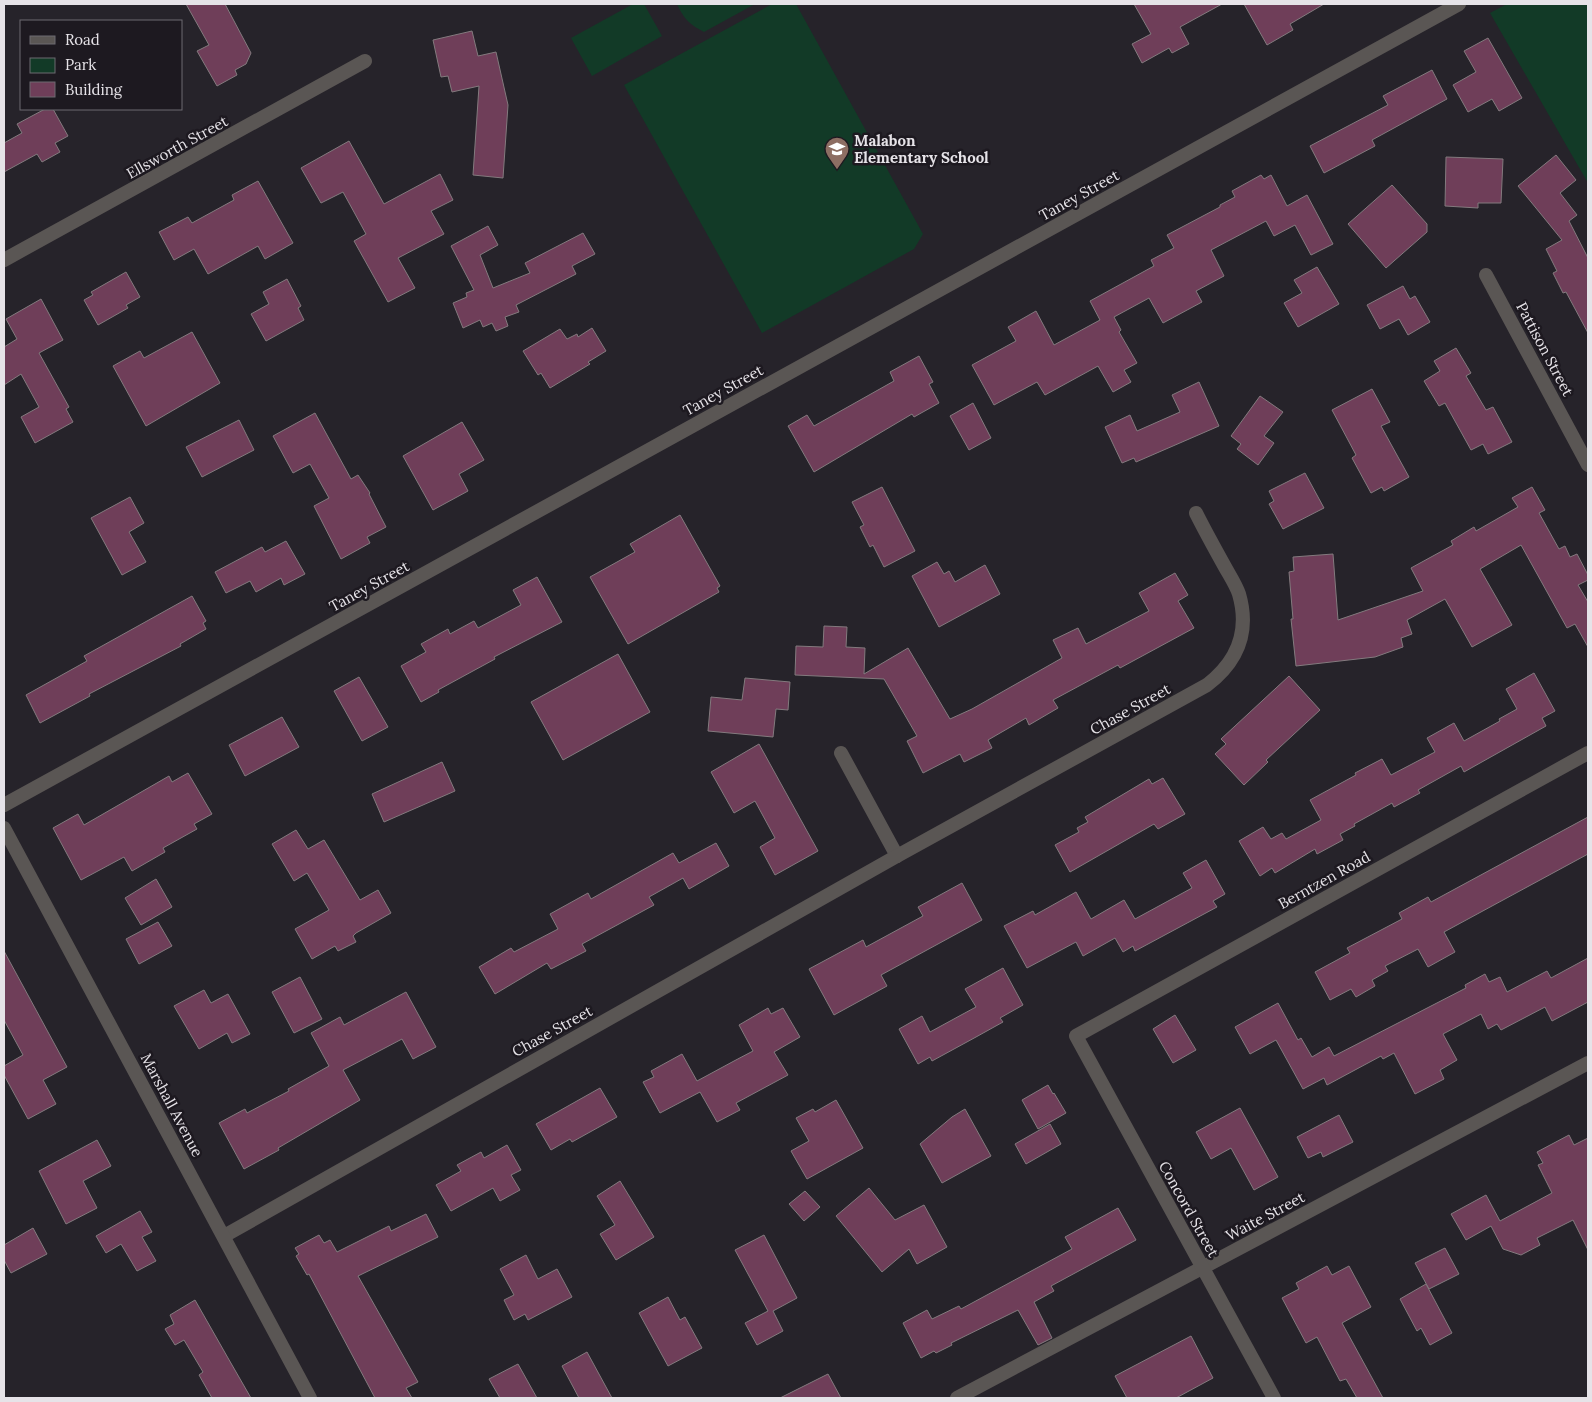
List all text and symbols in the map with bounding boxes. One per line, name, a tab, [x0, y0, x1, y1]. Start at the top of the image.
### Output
legend	[20, 20, 182, 110]
text: Road	[65, 30, 100, 49]
text: Park	[65, 55, 96, 74]
text: Building	[65, 80, 123, 99]
street label: Ellsworth Street	[123, 111, 231, 183]
place label: Malabon Elementary School	[854, 131, 989, 167]
school or university icon: Malabon Elementary School	[824, 136, 850, 170]
street label: Taney Street	[1036, 165, 1122, 225]
street label: Pattison Street	[1512, 299, 1578, 399]
street label: Taney Street	[680, 360, 766, 420]
street label: Taney Street	[326, 556, 412, 616]
street label: Chase Street	[1087, 679, 1174, 739]
street label: Berntzen Road	[1275, 847, 1373, 913]
street label: Chase Street	[509, 1001, 596, 1061]
street label: Marshall Avenue	[137, 1050, 207, 1160]
street label: Concord Street	[1155, 1158, 1223, 1261]
street label: Waite Street	[1222, 1187, 1308, 1245]

